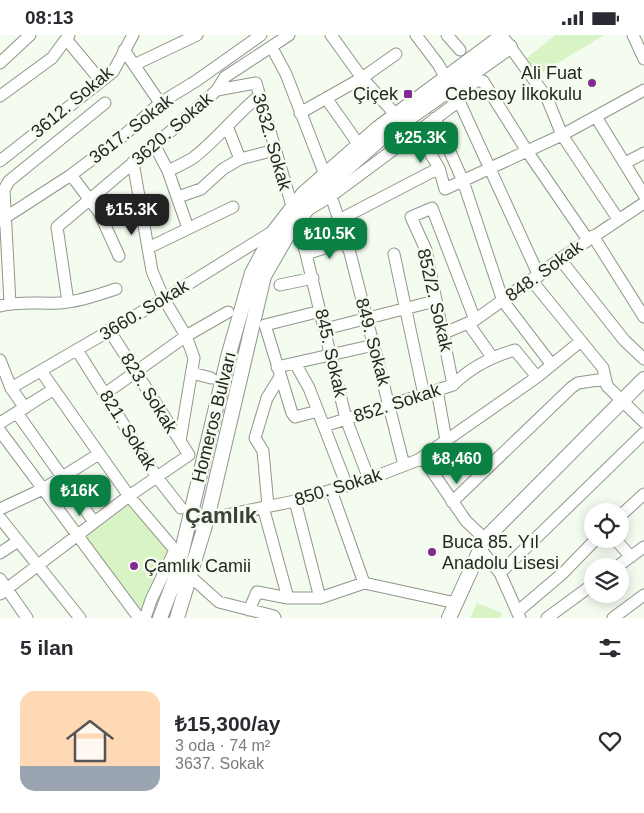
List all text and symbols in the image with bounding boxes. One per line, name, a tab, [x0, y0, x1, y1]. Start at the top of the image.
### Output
text: 08:13	[25, 7, 74, 28]
street label: 3612. Sokak	[27, 62, 118, 142]
place label: Ali Fuat Cebesoy İlkokulu	[445, 63, 582, 104]
marker: Ali Fuat Cebesoy İlkokulu	[586, 77, 598, 89]
place label: Çiçek	[353, 84, 399, 104]
street label: 3620. Sokak	[128, 88, 217, 169]
marker: Çiçek	[402, 88, 414, 100]
street label: 3617. Sokak	[85, 90, 177, 168]
street label: 3632. Sokak	[249, 91, 296, 194]
pin: ₺25.3K	[380, 121, 462, 164]
text: ₺25.3K	[395, 129, 447, 146]
pin: ₺15.3K	[91, 193, 173, 236]
text: ₺15.3K	[106, 201, 158, 218]
pin: ₺10.5K	[289, 217, 371, 260]
text: ₺10.5K	[304, 225, 356, 242]
street label: 848. Sokak	[502, 236, 587, 306]
street label: 852/2. Sokak	[413, 247, 457, 354]
street label: 3660. Sokak	[96, 275, 193, 344]
street label: 849. Sokak	[352, 296, 395, 389]
street label: 845. Sokak	[311, 307, 351, 400]
street label: 823. Sokak	[117, 350, 182, 437]
street label: Homeros Bulvarı	[188, 350, 240, 484]
street label: 852. Sokak	[351, 379, 444, 426]
street label: 821. Sokak	[96, 387, 161, 474]
pin: ₺8,460	[416, 443, 498, 485]
text: ₺8,460	[432, 450, 482, 467]
street label: 850. Sokak	[292, 464, 385, 510]
pin: ₺16K	[50, 475, 110, 517]
text: ₺16K	[61, 482, 99, 499]
district label: Çamlık	[185, 503, 258, 528]
map controls	[584, 503, 629, 603]
button: locate	[584, 503, 629, 548]
place label: Buca 85. Yıl Anadolu Lisesi	[442, 532, 559, 573]
marker: Buca 85. Yıl Anadolu Lisesi	[426, 546, 438, 558]
place label: Çamlık Camii	[144, 556, 251, 576]
button: layers	[584, 558, 629, 603]
marker: Çamlık Camii	[128, 560, 140, 572]
icon: filters	[596, 634, 624, 662]
text: 5 ilan	[20, 636, 74, 659]
icon: home	[60, 711, 120, 771]
text: ₺15,300/ay	[175, 712, 280, 735]
icon: heart	[596, 727, 624, 755]
text: 3 oda · 74 m²	[175, 737, 270, 754]
text: 3637. Sokak	[175, 755, 264, 772]

